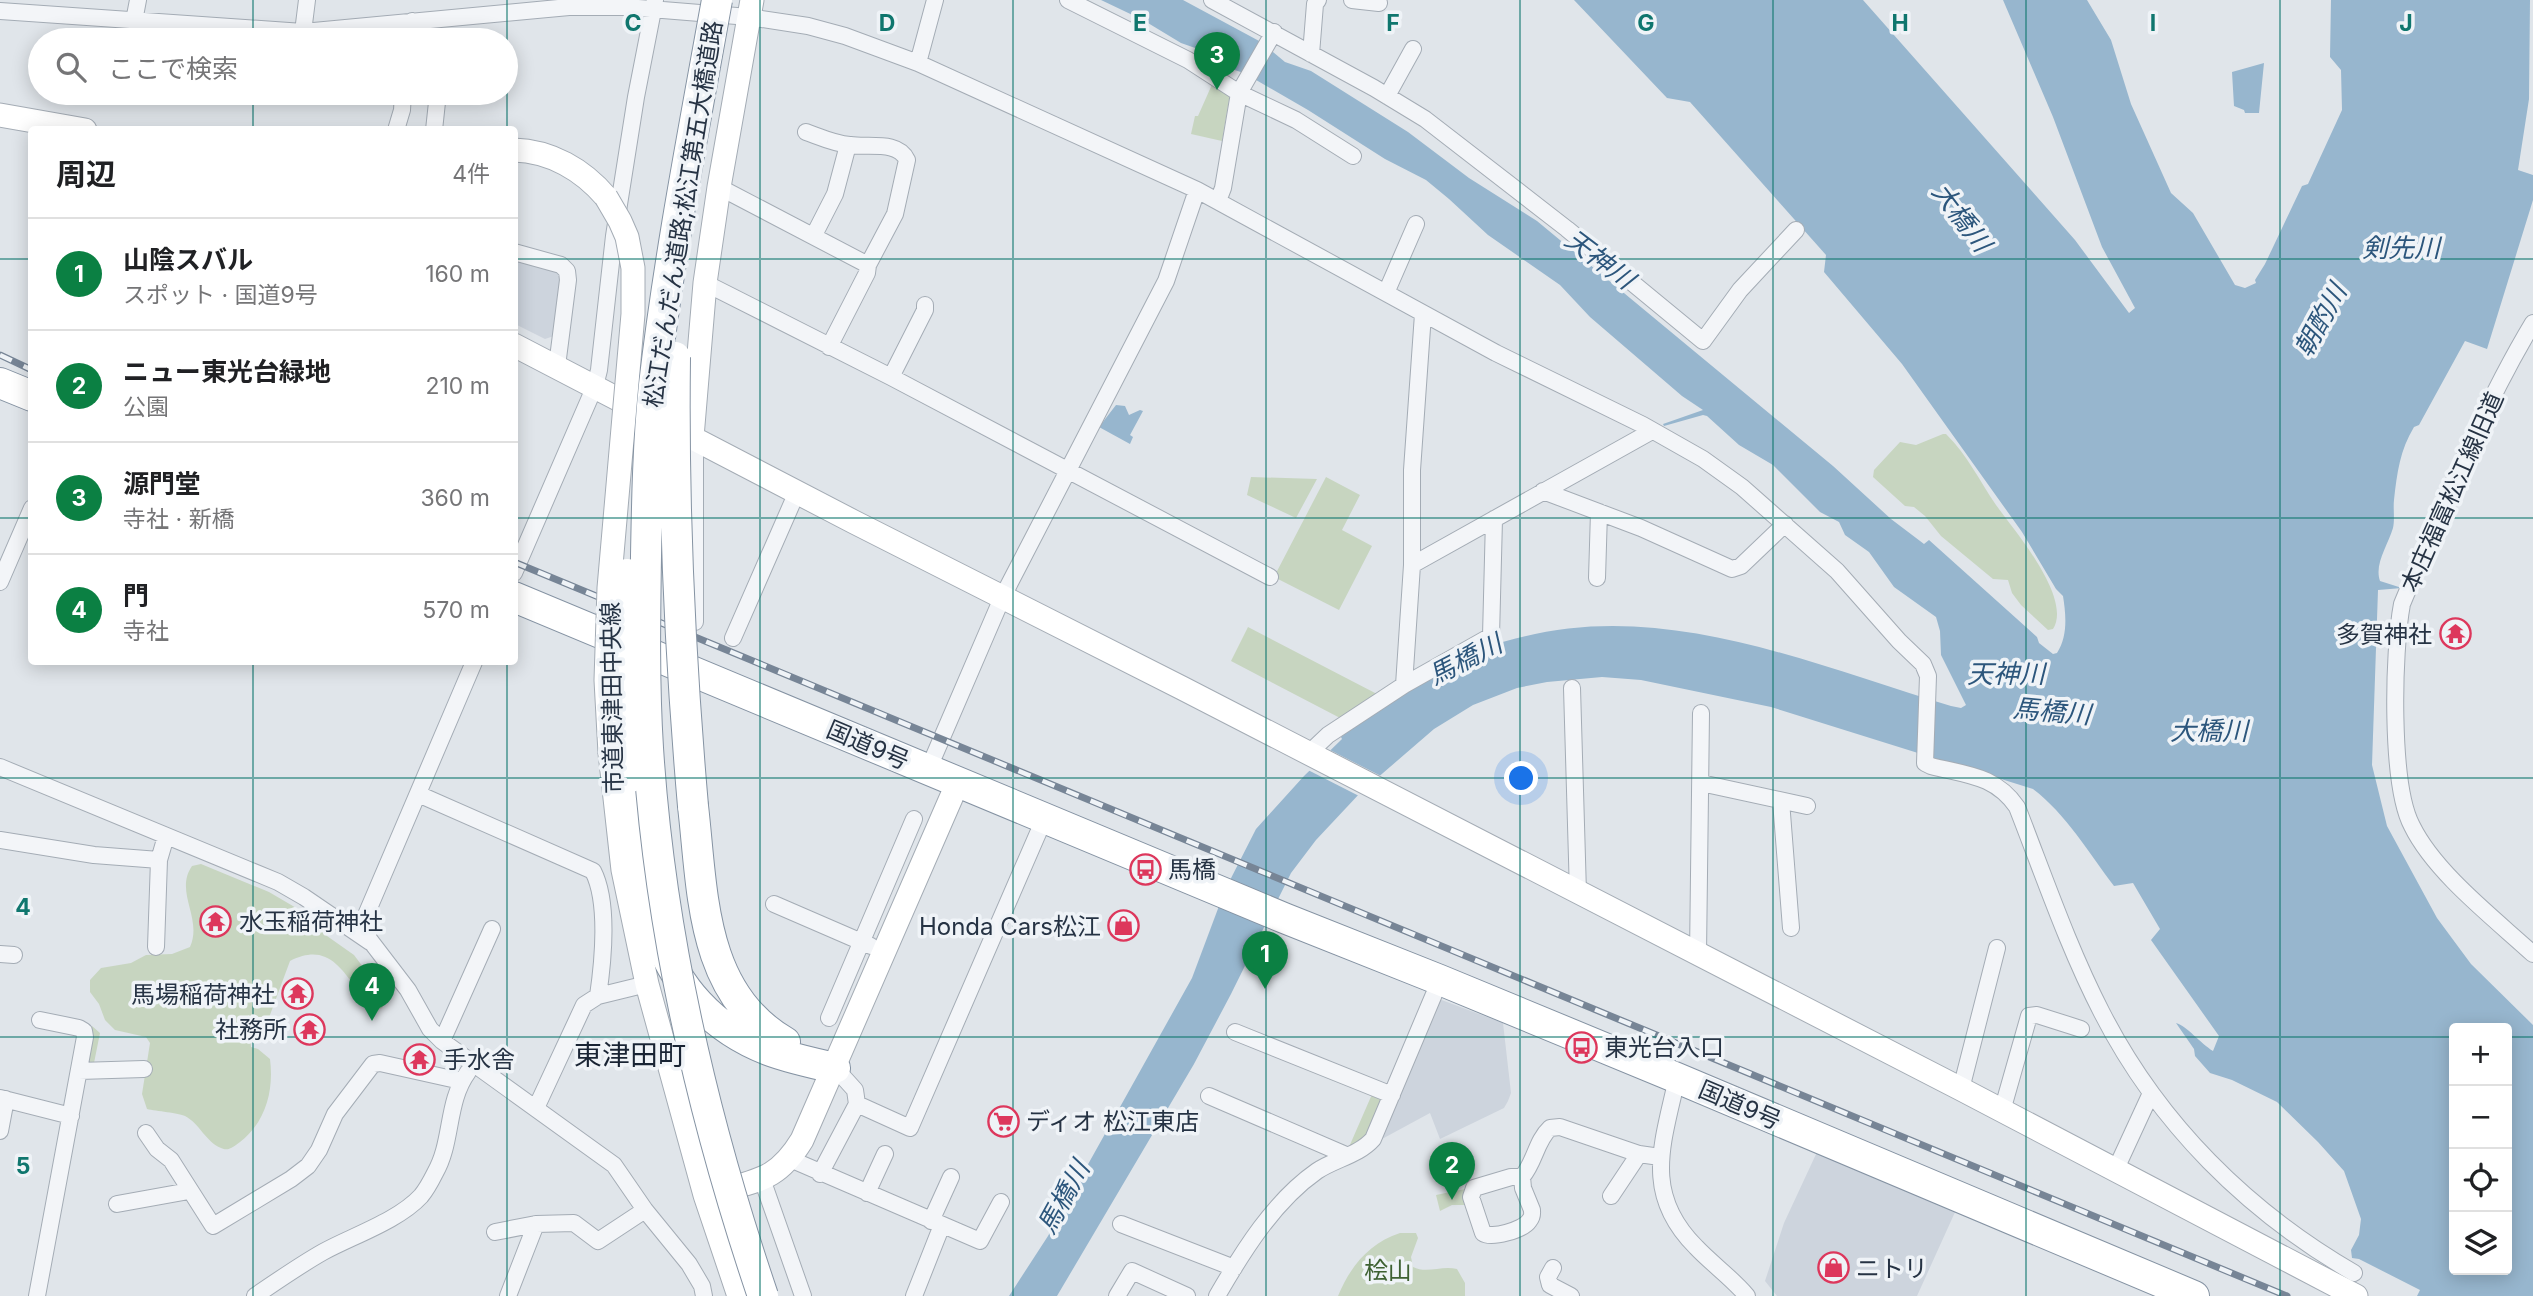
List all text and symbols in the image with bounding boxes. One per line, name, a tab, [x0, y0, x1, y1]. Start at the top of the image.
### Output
text: C	[624, 9, 642, 37]
text: D	[879, 9, 895, 37]
text: E	[1133, 9, 1147, 37]
text: F	[1386, 9, 1400, 37]
text: G	[1637, 9, 1655, 37]
text: H	[1891, 9, 1909, 37]
text: I	[2150, 9, 2156, 37]
text: J	[2399, 9, 2413, 37]
street label: 松江だんだん道路;松江第五大橋道路	[638, 19, 728, 409]
search box	[28, 28, 518, 105]
pin: 3	[1194, 32, 1240, 90]
icon: search	[52, 48, 90, 86]
text: ここで検索	[108, 53, 238, 84]
text: 周辺	[56, 156, 116, 192]
text: 4件	[452, 160, 490, 188]
water label: 大橋川	[1926, 177, 2000, 260]
water label: 天神川	[1560, 223, 1643, 297]
water label: 剣先川	[2362, 232, 2443, 263]
text: 山陰スバル	[123, 244, 253, 275]
text: 1	[74, 260, 84, 288]
text: 160 m	[425, 260, 490, 288]
water label: 朝酌川	[2288, 276, 2354, 362]
text: スポット · 国道9号	[123, 281, 318, 309]
text: ニュー東光台緑地	[123, 356, 331, 387]
text: 2	[72, 372, 86, 400]
text: 210 m	[425, 372, 490, 400]
street label: 本庄福富松江線旧道	[2395, 387, 2509, 597]
text: 公園	[123, 393, 169, 421]
text: 源門堂	[123, 468, 201, 499]
text: 3	[72, 484, 86, 512]
text: 360 m	[420, 484, 490, 512]
text: 寺社 · 新橋	[123, 505, 235, 533]
text: 門	[123, 580, 149, 611]
text: 4	[71, 596, 87, 624]
text: 570 m	[422, 596, 490, 624]
street label: 市道東津田中央線	[596, 602, 628, 794]
text: 寺社	[123, 617, 169, 645]
temple icon: 多賀神社	[2438, 617, 2472, 651]
place label: 多賀神社	[2336, 620, 2432, 649]
water label: 馬橋川	[1423, 626, 1509, 691]
water label: 天神川	[1967, 658, 2048, 689]
water label: 馬橋川	[2012, 692, 2095, 730]
street label: 国道9号	[822, 715, 914, 775]
water label: 大橋川	[2170, 715, 2251, 746]
your location	[1504, 761, 1538, 795]
bus stop icon: 馬橋	[1128, 852, 1162, 886]
place label: 馬橋	[1168, 855, 1216, 884]
text: 4	[15, 893, 31, 921]
temple icon: 水玉稲荷神社	[199, 904, 233, 938]
place label: 水玉稲荷神社	[239, 907, 383, 936]
shop icon: Honda Cars松江	[1107, 909, 1141, 943]
place label: Honda Cars松江	[919, 912, 1101, 941]
pin: 1	[1242, 931, 1288, 989]
pin: 4	[349, 963, 395, 1021]
temple icon: 馬場稲荷神社	[281, 977, 315, 1011]
place label: 馬場稲荷神社	[131, 980, 275, 1009]
temple icon: 社務所	[293, 1012, 327, 1046]
place label: 社務所	[215, 1015, 287, 1044]
map controls	[2449, 1023, 2512, 1275]
button: +	[2449, 1023, 2512, 1086]
bus stop icon: 東光台入口	[1564, 1030, 1598, 1064]
place label: 東光台入口	[1604, 1033, 1724, 1062]
district label: 東津田町	[574, 1038, 686, 1072]
temple icon: 手水舎	[403, 1042, 437, 1076]
place label: 手水舎	[443, 1045, 515, 1074]
street label: 国道9号	[1694, 1075, 1786, 1135]
button: −	[2449, 1086, 2512, 1149]
supermarket icon: ディオ 松江東店	[986, 1104, 1020, 1138]
place label: ディオ 松江東店	[1026, 1107, 1199, 1136]
pin: 2	[1429, 1142, 1475, 1200]
button: locate	[2449, 1149, 2512, 1212]
text: 5	[16, 1152, 30, 1180]
water label: 馬橋川	[1031, 1153, 1097, 1239]
button: layers	[2449, 1212, 2512, 1275]
shop icon: ニトリ	[1816, 1251, 1850, 1285]
place label: ニトリ	[1856, 1254, 1928, 1283]
park label: 桧山	[1364, 1256, 1412, 1285]

